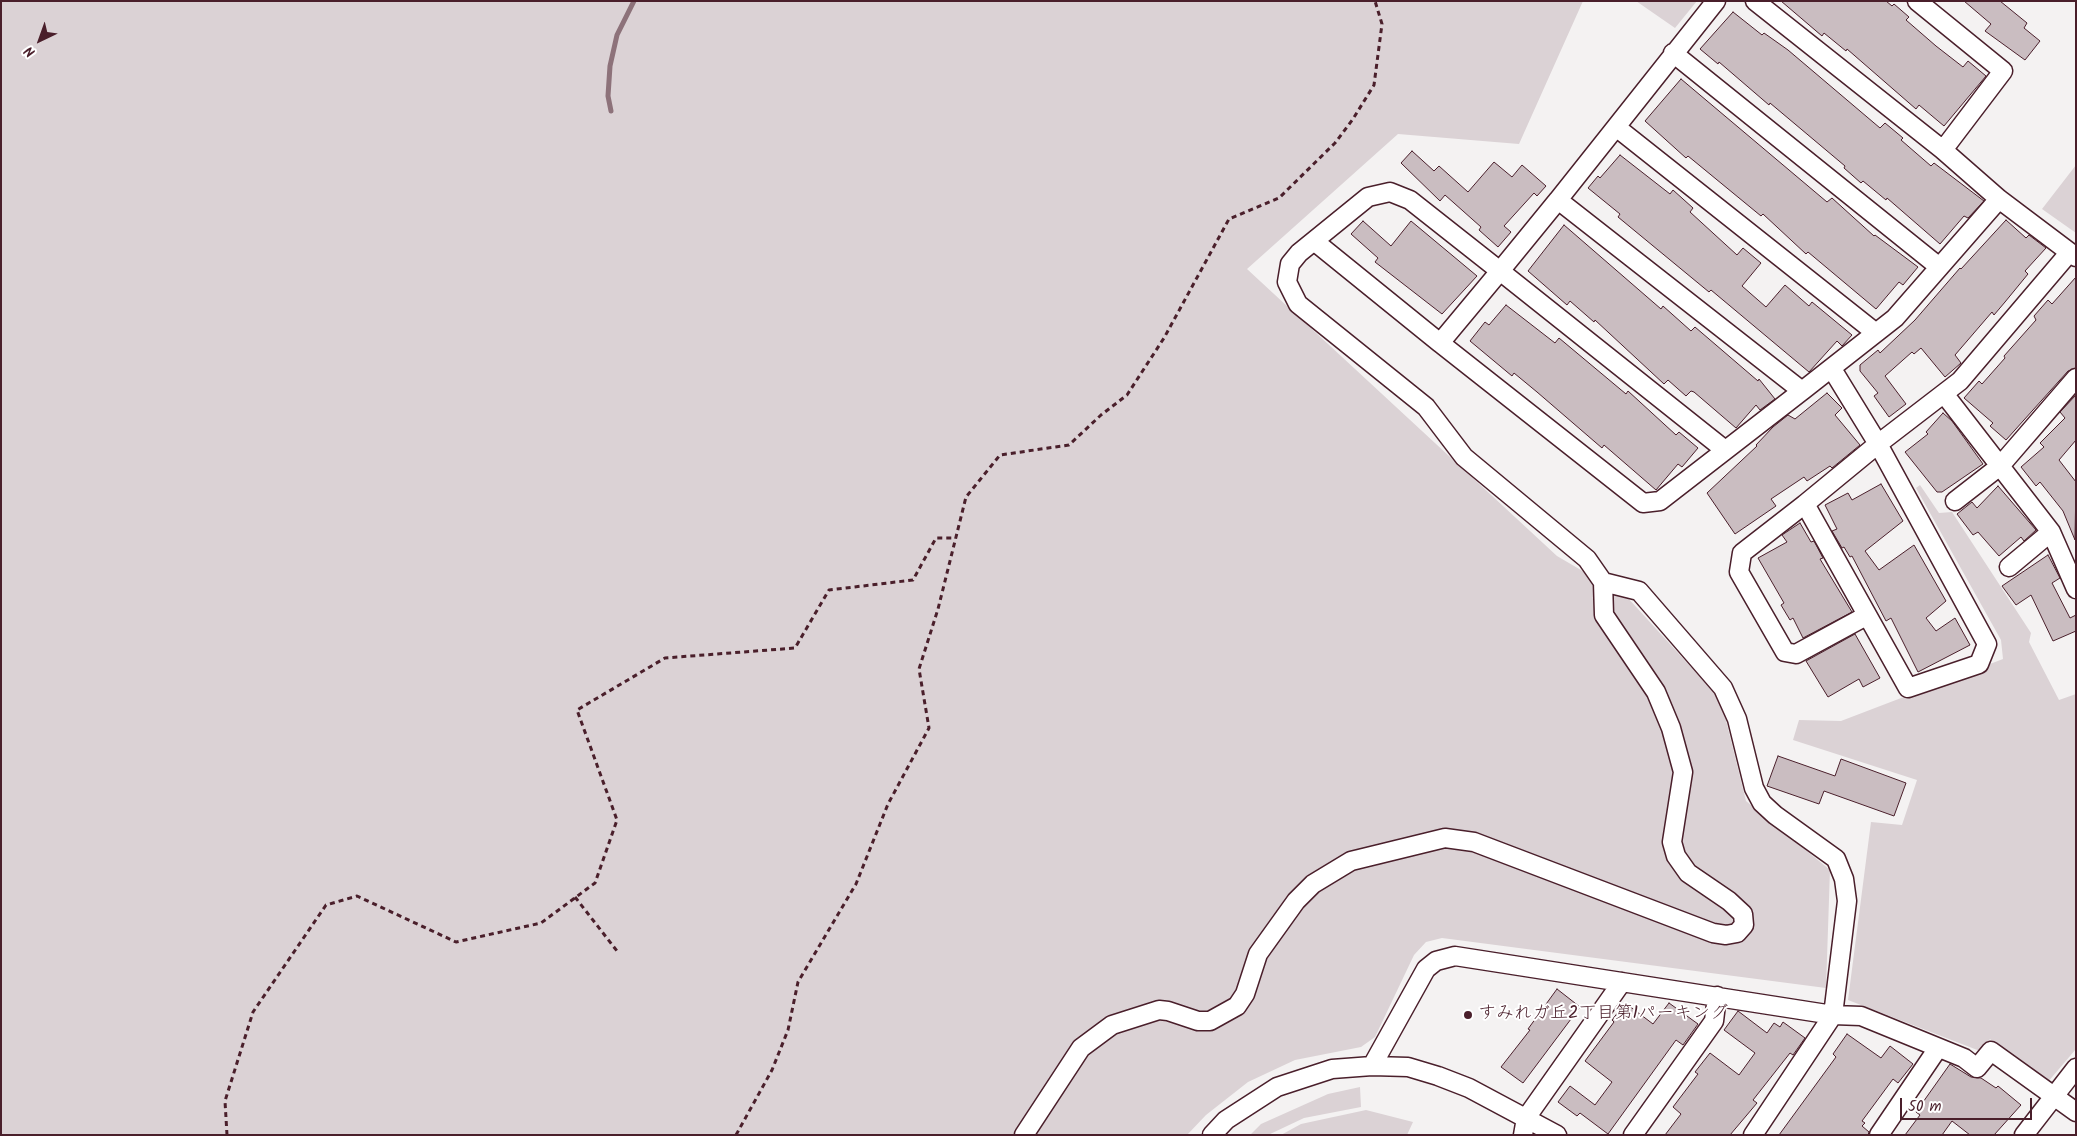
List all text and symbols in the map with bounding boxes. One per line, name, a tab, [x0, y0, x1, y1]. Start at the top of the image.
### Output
north arrow	[15, 15, 65, 65]
text: N	[19, 40, 41, 62]
place label: すみれガ丘2丁目第1パーキング	[1478, 1004, 1728, 1026]
marker: すみれガ丘2丁目第1パーキング	[1462, 1009, 1474, 1021]
scale bar	[1902, 1088, 2034, 1120]
text: 50 m	[1908, 1095, 1942, 1119]

